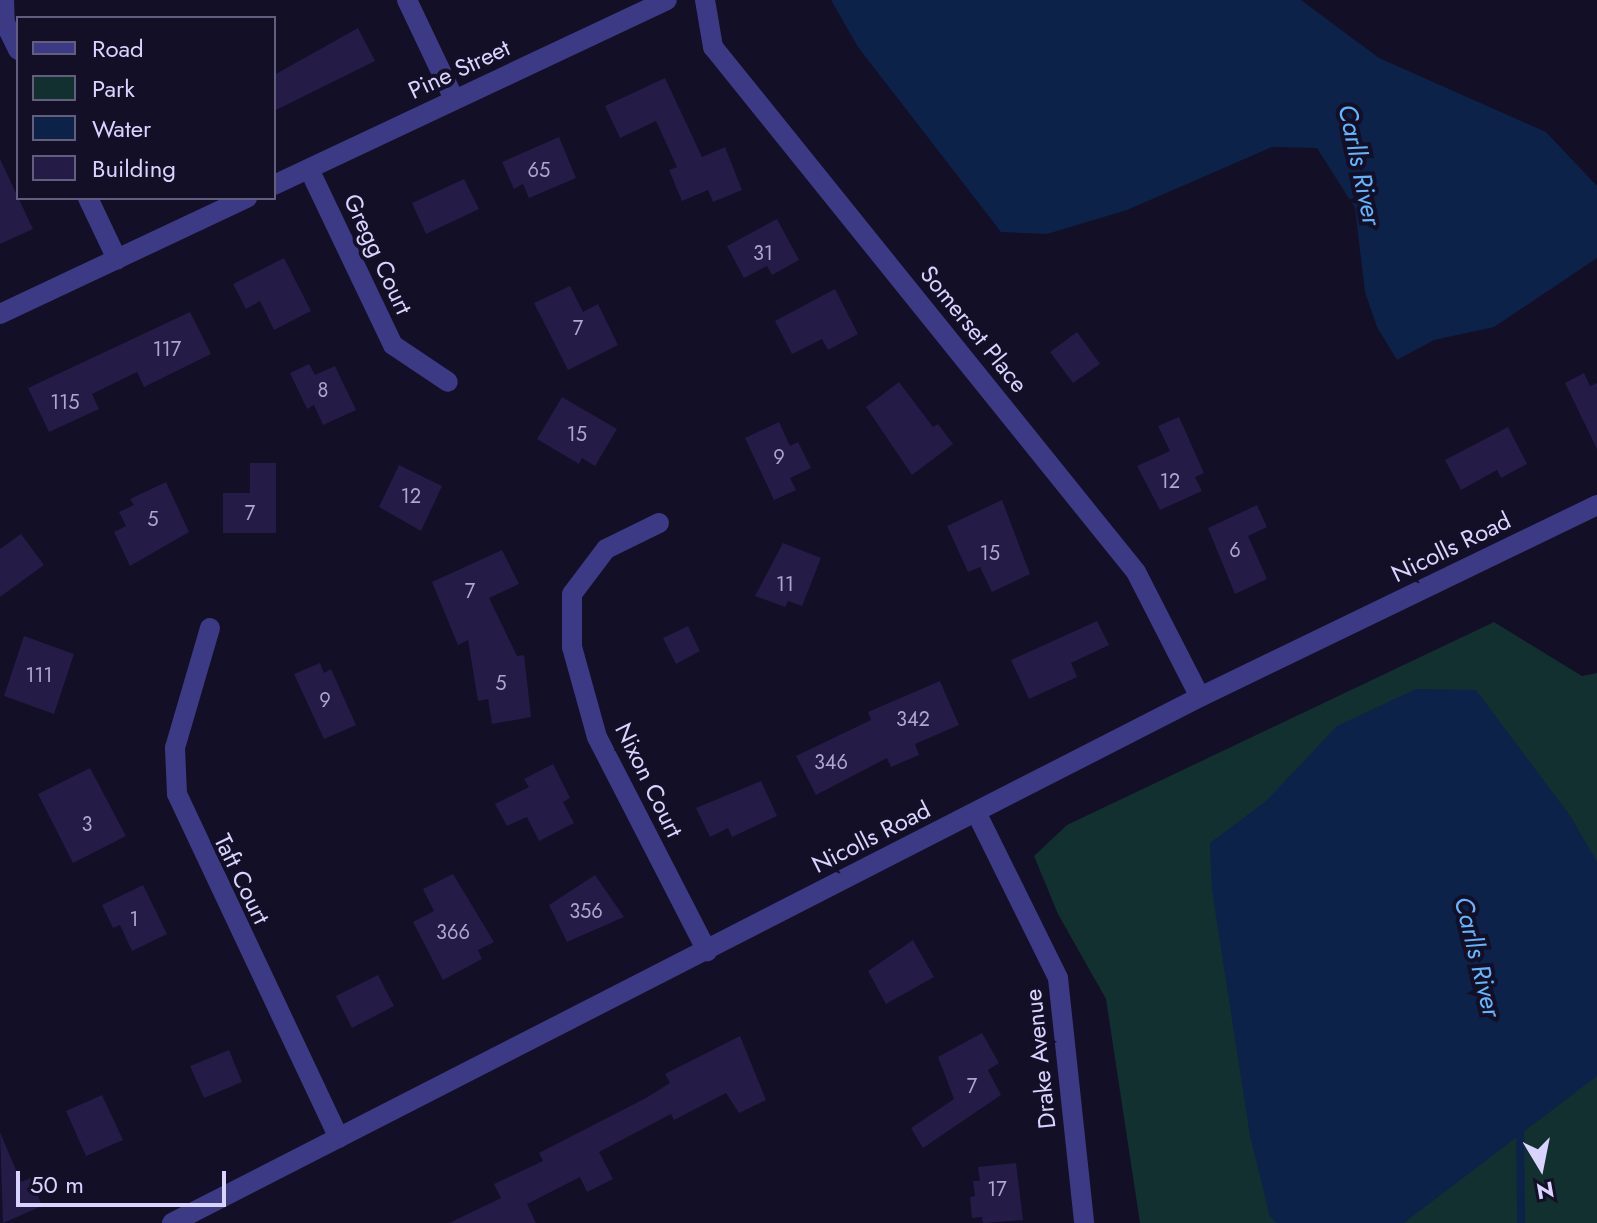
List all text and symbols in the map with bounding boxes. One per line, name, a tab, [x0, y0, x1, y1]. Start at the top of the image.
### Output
legend	[16, 16, 276, 200]
text: Road	[92, 31, 144, 66]
street label: Pine Street	[404, 33, 514, 105]
text: Park	[92, 71, 135, 106]
water label: Carlls River	[1331, 102, 1387, 228]
text: Water	[92, 111, 151, 146]
text: Building	[92, 151, 176, 186]
house number: 65	[528, 158, 550, 182]
street label: Gregg Court	[338, 189, 418, 319]
house number: 31	[753, 241, 773, 265]
street label: Somerset Place	[914, 260, 1034, 398]
house number: 7	[573, 316, 583, 340]
house number: 117	[153, 337, 181, 361]
house number: 8	[318, 378, 328, 402]
house number: 115	[50, 390, 80, 414]
house number: 15	[567, 422, 587, 446]
house number: 9	[773, 445, 785, 469]
house number: 12	[1160, 469, 1180, 493]
house number: 12	[401, 484, 421, 508]
house number: 7	[245, 501, 255, 525]
street label: Nicolls Road	[1387, 506, 1515, 588]
house number: 5	[147, 507, 159, 531]
house number: 6	[1229, 538, 1241, 562]
house number: 15	[980, 541, 1000, 565]
house number: 11	[776, 572, 794, 596]
house number: 7	[465, 579, 475, 603]
house number: 111	[26, 663, 52, 687]
house number: 5	[495, 671, 507, 695]
house number: 9	[319, 688, 331, 712]
house number: 342	[896, 707, 930, 731]
street label: Nixon Court	[609, 718, 689, 842]
house number: 346	[814, 750, 848, 774]
street label: Nicolls Road	[807, 795, 935, 879]
house number: 3	[82, 812, 92, 836]
street label: Taft Court	[208, 829, 276, 929]
water label: Carlls River	[1447, 894, 1507, 1020]
house number: 356	[569, 899, 603, 923]
house number: 1	[130, 907, 138, 931]
house number: 366	[436, 920, 470, 944]
street label: Drake Avenue	[1018, 988, 1062, 1130]
house number: 7	[967, 1074, 977, 1098]
north arrow	[1501, 1127, 1581, 1207]
scale bar	[20, 1155, 230, 1205]
text: 50 m	[30, 1167, 84, 1202]
text: N	[1534, 1173, 1557, 1208]
house number: 17	[987, 1177, 1007, 1201]

